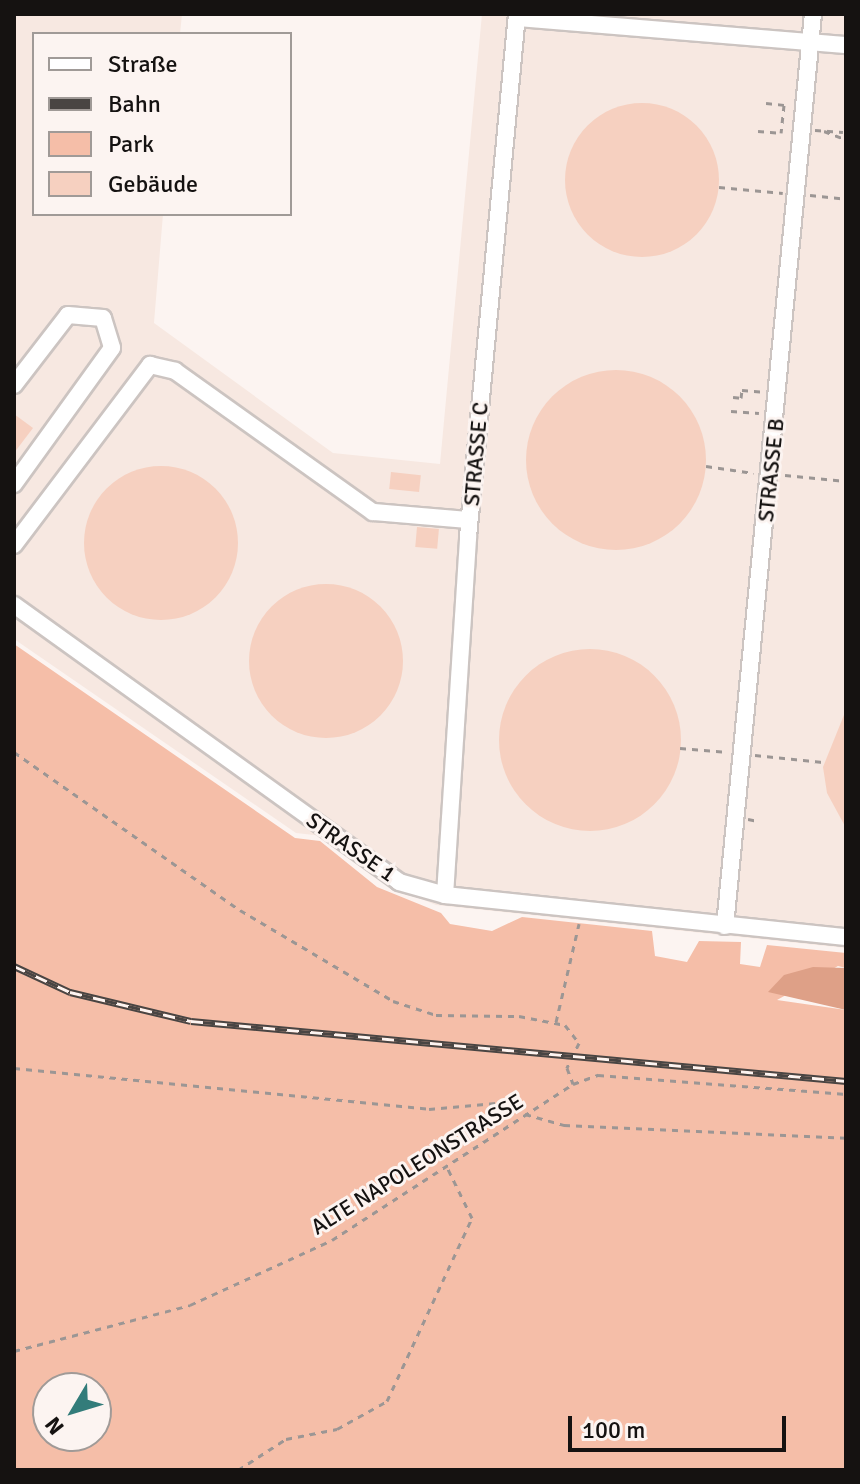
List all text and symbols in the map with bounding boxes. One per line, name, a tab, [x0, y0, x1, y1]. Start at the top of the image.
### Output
legend	[32, 32, 292, 216]
text: Straße	[108, 49, 178, 79]
text: Bahn	[108, 89, 161, 119]
text: Park	[108, 129, 154, 159]
text: Gebäude	[108, 169, 198, 199]
street label: STRASSE C	[458, 401, 494, 507]
street label: STRASSE B	[752, 417, 790, 523]
street label: STRASSE 1	[301, 807, 401, 887]
street label: ALTE NAPOLEONSTRASSE	[306, 1088, 528, 1240]
north arrow	[32, 1372, 112, 1452]
scale bar	[572, 1400, 790, 1450]
text: N	[39, 1412, 70, 1440]
text: 100 m	[582, 1415, 645, 1445]

